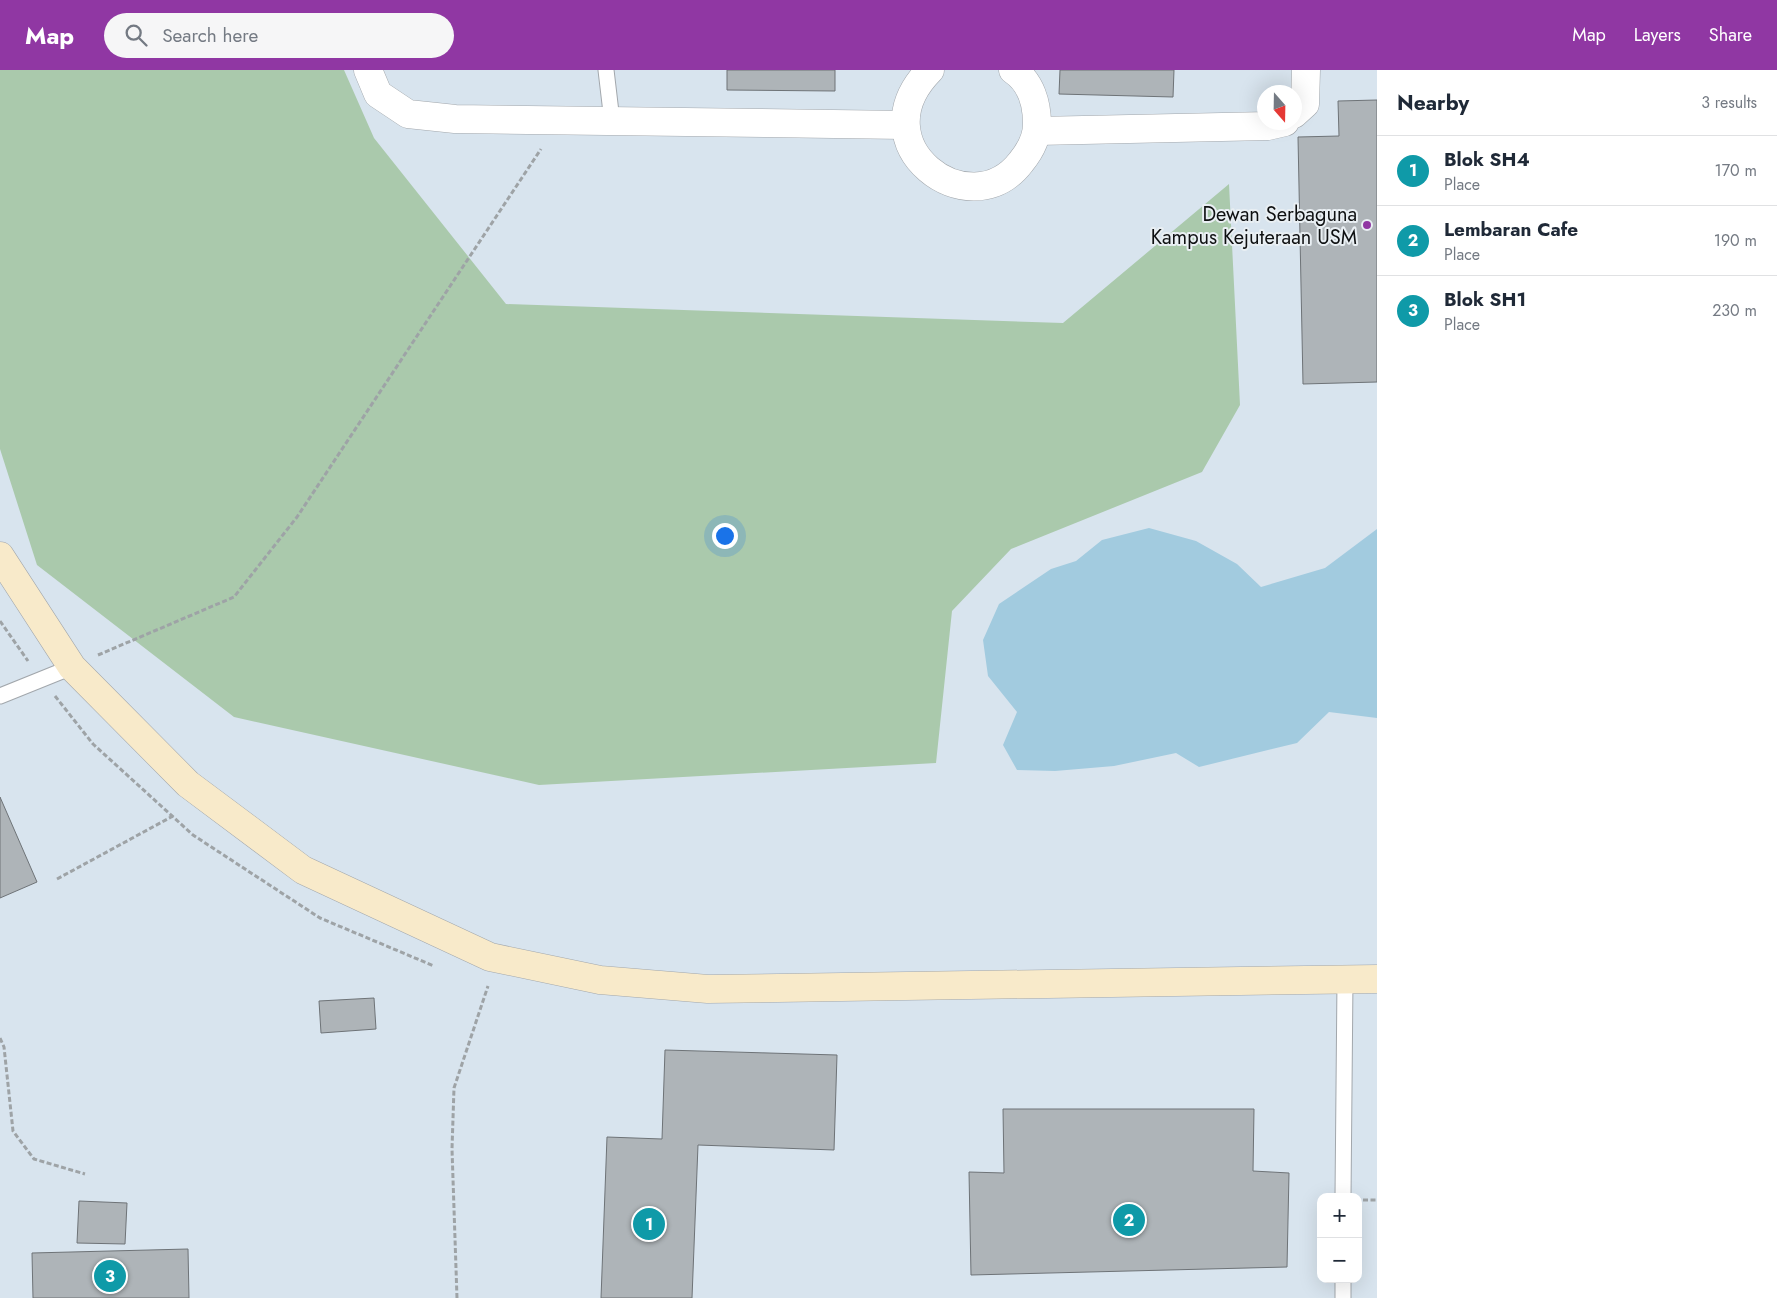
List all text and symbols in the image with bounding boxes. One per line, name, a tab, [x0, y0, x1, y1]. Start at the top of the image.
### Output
search box	[104, 13, 454, 58]
text: Map	[25, 18, 74, 53]
icon: search	[122, 21, 150, 49]
text: Search here	[162, 22, 258, 49]
text: Map	[1572, 22, 1606, 48]
text: Layers	[1634, 22, 1681, 48]
text: Share	[1709, 22, 1752, 48]
north arrow	[1257, 85, 1302, 130]
text: Nearby	[1397, 88, 1469, 118]
text: 3 results	[1701, 91, 1757, 114]
text: Blok SH4	[1444, 146, 1530, 173]
text: 1	[1409, 159, 1417, 182]
text: 170 m	[1715, 159, 1757, 182]
text: Place	[1444, 173, 1480, 196]
place label: Dewan Serbaguna Kampus Kejuteraan USM	[1151, 200, 1357, 252]
text: Lembaran Cafe	[1444, 216, 1578, 243]
marker: Dewan Serbaguna Kampus Kejuteraan USM	[1361, 219, 1373, 231]
text: 2	[1408, 229, 1418, 252]
text: 190 m	[1714, 229, 1757, 252]
text: Place	[1444, 243, 1480, 266]
text: Blok SH1	[1444, 286, 1526, 313]
text: 3	[1408, 299, 1418, 322]
text: 230 m	[1712, 299, 1757, 322]
text: Place	[1444, 313, 1480, 336]
your location	[712, 523, 738, 549]
map controls	[1317, 1193, 1362, 1283]
button: +	[1317, 1193, 1362, 1238]
pin: 2	[1113, 1201, 1145, 1239]
pin: 1	[633, 1205, 665, 1243]
button: −	[1317, 1238, 1362, 1283]
pin: 3	[94, 1257, 126, 1295]

